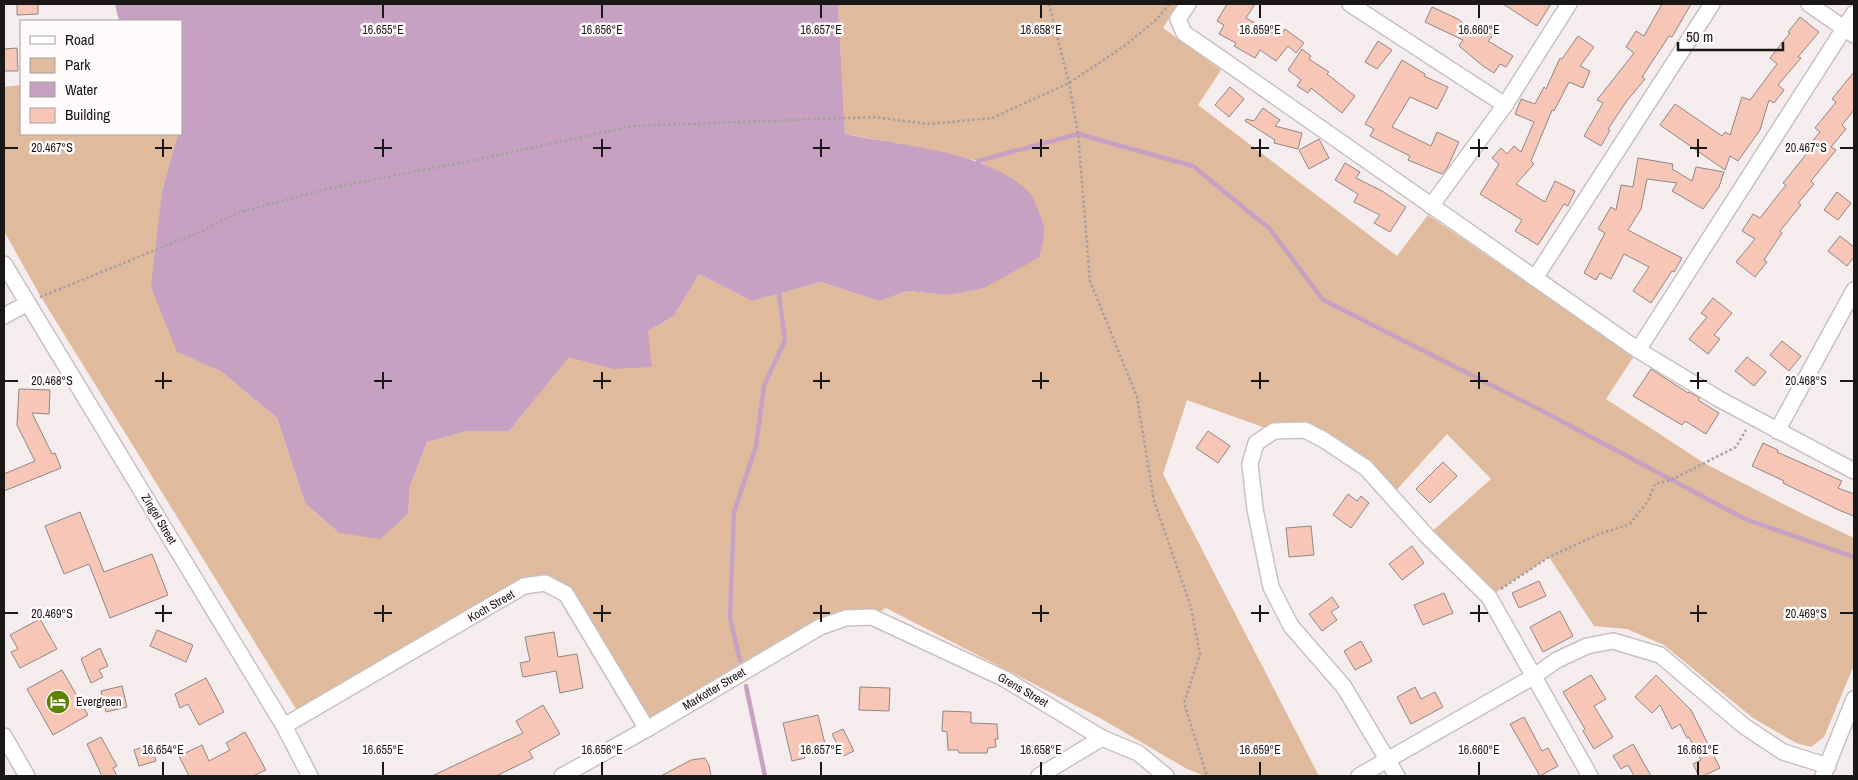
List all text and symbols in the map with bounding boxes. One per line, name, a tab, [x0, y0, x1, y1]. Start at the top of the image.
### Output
legend	[20, 20, 182, 135]
scale bar	[1678, 20, 1783, 52]
text: 16.655°E	[362, 22, 404, 38]
text: 16.656°E	[581, 22, 623, 38]
text: 16.657°E	[800, 22, 842, 38]
text: 16.658°E	[1020, 22, 1062, 38]
text: 16.659°E	[1239, 22, 1281, 38]
text: 16.660°E	[1458, 22, 1500, 38]
text: 50 m	[1686, 26, 1713, 47]
text: Road	[65, 29, 94, 50]
text: Park	[65, 54, 91, 75]
text: Water	[65, 79, 97, 100]
text: Building	[65, 104, 110, 125]
text: 20.467°S	[31, 140, 73, 156]
text: 20.467°S	[1785, 140, 1827, 156]
text: 20.468°S	[31, 373, 73, 389]
text: 20.468°S	[1785, 373, 1827, 389]
street label: Zingel Street	[138, 491, 181, 547]
street label: Koch Street	[465, 586, 517, 626]
text: 20.469°S	[31, 606, 73, 622]
text: 20.469°S	[1785, 606, 1827, 622]
street label: Markotter Street	[680, 664, 749, 714]
street label: Grens Street	[995, 669, 1051, 711]
hotel icon: Evergreen	[45, 689, 71, 715]
place label: Evergreen	[76, 694, 121, 710]
text: 16.654°E	[142, 742, 184, 758]
text: 16.655°E	[362, 742, 404, 758]
text: 16.656°E	[581, 742, 623, 758]
text: 16.657°E	[800, 742, 842, 758]
text: 16.658°E	[1020, 742, 1062, 758]
text: 16.659°E	[1239, 742, 1281, 758]
text: 16.660°E	[1458, 742, 1500, 758]
text: 16.661°E	[1677, 742, 1719, 758]

